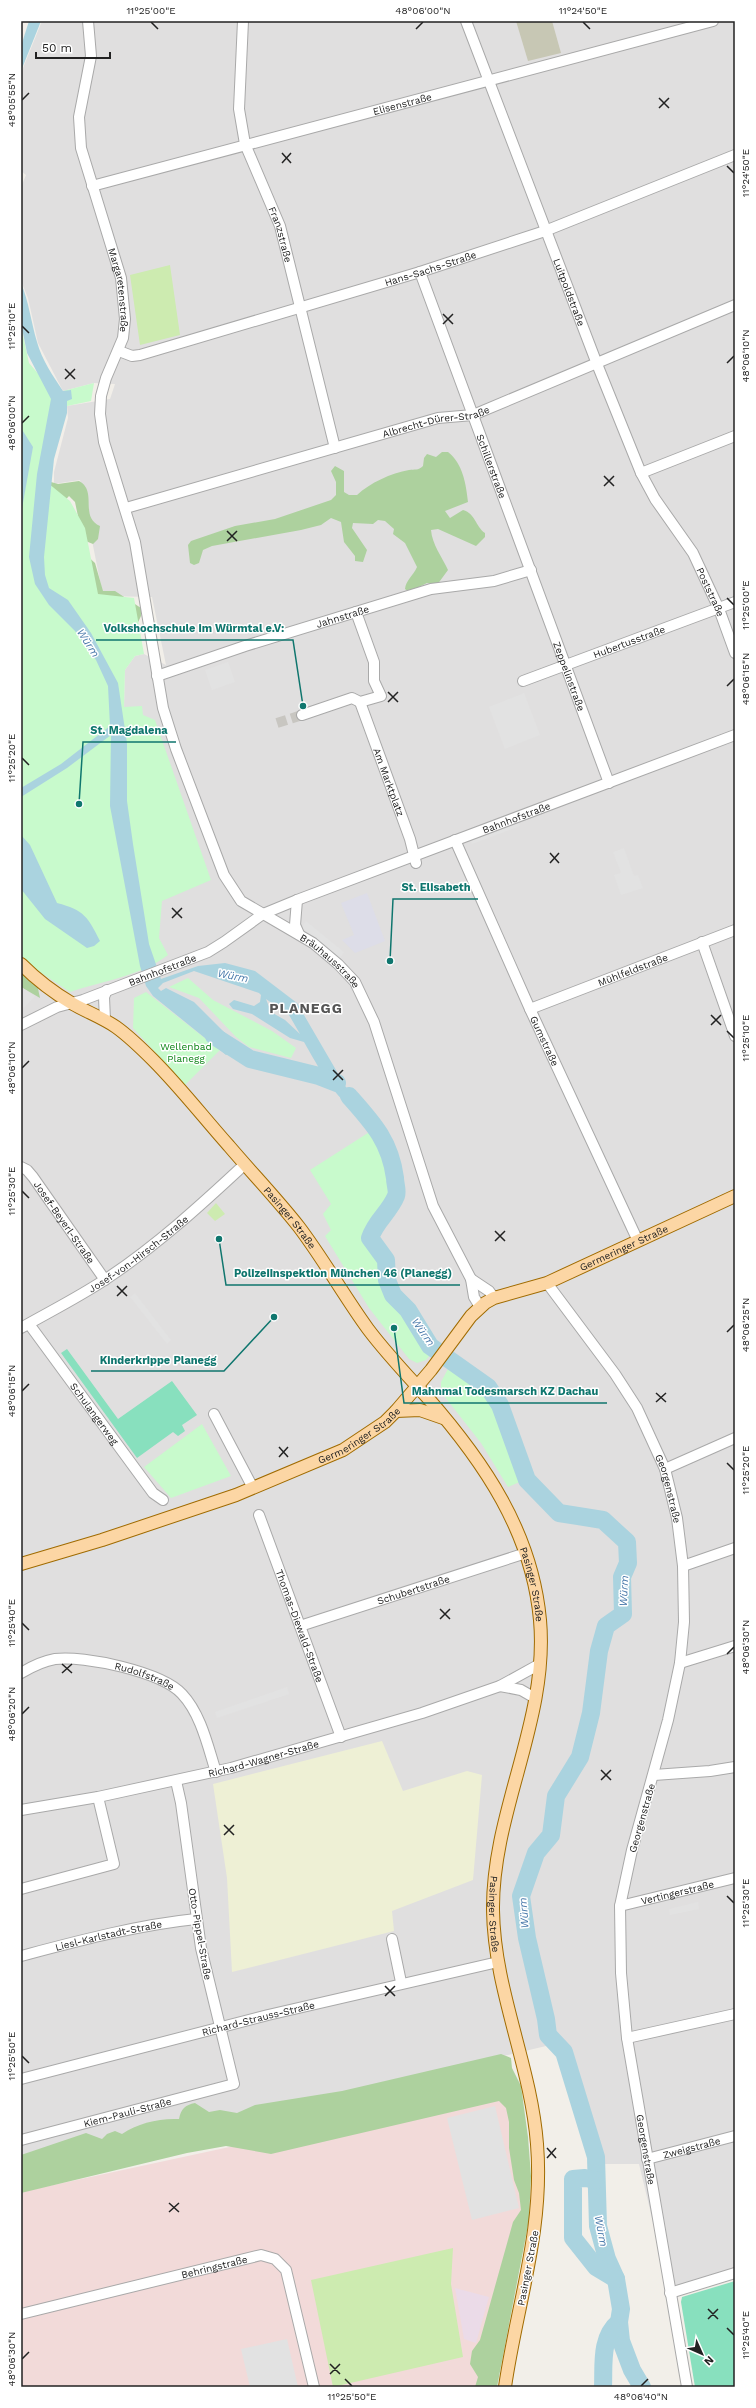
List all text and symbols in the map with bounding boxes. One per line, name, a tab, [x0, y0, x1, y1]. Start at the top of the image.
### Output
text: 11°25'00"E	[126, 5, 176, 16]
text: 48°06'00"N	[395, 5, 451, 16]
text: 11°24'50"E	[559, 5, 607, 16]
scale bar	[36, 34, 110, 60]
text: 50 m	[42, 41, 72, 55]
text: 48°05'55"N	[6, 73, 17, 127]
street label: Elisenstraße	[372, 90, 433, 117]
text: 11°24'50"E	[740, 149, 751, 197]
street label: Franzstraße	[267, 205, 294, 264]
street label: Margaretenstraße	[107, 246, 131, 333]
street label: Hans-Sachs-Straße	[383, 248, 478, 288]
street label: Luitpoldstraße	[552, 257, 587, 328]
text: 11°25'10"E	[6, 303, 17, 349]
text: 48°06'10"N	[740, 330, 751, 383]
text: 48°06'00"N	[6, 395, 17, 451]
street label: Albrecht-Dürer-Straße	[381, 403, 491, 439]
street label: Schillerstraße	[475, 432, 509, 500]
street label: Poststraße	[695, 566, 727, 618]
text: 11°25'00"E	[740, 580, 751, 630]
street label: Jahnstraße	[315, 603, 370, 629]
callout: Volkshochschule im Würmtal e.V:	[96, 617, 293, 640]
text: Volkshochschule im Würmtal e.V:	[104, 622, 284, 635]
street label: Hubertusstraße	[591, 623, 667, 660]
water label: Würm	[74, 626, 102, 660]
street label: Zeppelinstraße	[552, 640, 587, 713]
text: 48°06'15"N	[740, 653, 751, 705]
callout: St. Magdalena	[83, 719, 176, 742]
text: St. Magdalena	[90, 724, 168, 737]
text: 11°25'20"E	[6, 734, 17, 782]
street label: Am Marktplatz	[372, 746, 407, 818]
street label: Bahnhofstraße	[481, 800, 552, 835]
callout: St. Elisabeth	[393, 876, 478, 899]
text: St. Elisabeth	[401, 881, 471, 894]
street label: Bräuhausstraße	[298, 931, 362, 990]
street label: Mühlfeldstraße	[596, 951, 669, 988]
street label: Bahnhofstraße	[127, 952, 198, 988]
water label: Würm	[216, 967, 250, 985]
district label: PLANEGG	[269, 1000, 343, 1016]
street label: Gumstraße	[528, 1014, 561, 1068]
text: 11°25'10"E	[740, 1015, 751, 1061]
park label: Wellenbad Planegg	[160, 1041, 212, 1064]
text: 48°06'10"N	[6, 1042, 17, 1095]
text: 11°25'30"E	[6, 1167, 17, 1215]
street label: Josef-Beyerl-Straße	[32, 1179, 97, 1266]
street label: Pasinger Straße	[262, 1184, 318, 1251]
street label: Josef-von-Hirsch-Straße	[86, 1213, 190, 1294]
street label: Germeringer Straße	[578, 1222, 670, 1273]
callout: Polizeiinspektion München 46 (Planegg)	[226, 1262, 460, 1285]
text: Polizeiinspektion München 46 (Planegg)	[234, 1267, 452, 1280]
text: 48°06'25"N	[740, 1298, 751, 1352]
water label: Würm	[409, 1315, 437, 1349]
callout: Kinderkrippe Planegg	[91, 1348, 224, 1371]
text: Kinderkrippe Planegg	[100, 1354, 217, 1367]
text: 48°06'15"N	[6, 1365, 17, 1417]
street label: Schulangerweg	[68, 1380, 121, 1447]
callout: Mahnmal Todesmarsch KZ Dachau	[404, 1380, 607, 1403]
text: Mahnmal Todesmarsch KZ Dachau	[412, 1385, 598, 1398]
street label: Germeringer Straße	[316, 1405, 402, 1466]
text: 11°25'20"E	[740, 1446, 751, 1494]
street label: Georgenstraße	[653, 1452, 683, 1524]
street label: Pasinger Straße	[518, 1545, 546, 1622]
street label: Thomas-Diewald-Straße	[274, 1568, 326, 1684]
street label: Schubertstraße	[376, 1573, 451, 1606]
water label: Würm	[617, 1575, 631, 1607]
text: 11°25'40"E	[6, 1599, 17, 1647]
text: 48°06'30"N	[740, 1620, 751, 1674]
street label: Rudolfstraße	[114, 1660, 177, 1692]
text: 48°06'20"N	[6, 1687, 17, 1741]
street label: Richard-Wagner-Straße	[207, 1737, 320, 1778]
street label: Georgenstraße	[627, 1782, 657, 1854]
street label: Pasinger Straße	[487, 1875, 502, 1953]
street label: Vertingerstraße	[640, 1878, 715, 1906]
text: 11°25'30"E	[740, 1879, 751, 1927]
street label: Otto-Pippel-Straße	[187, 1887, 214, 1981]
water label: Würm	[516, 1897, 532, 1929]
street label: Liesl-Karlstadt-Straße	[54, 1918, 163, 1952]
street label: Richard-Strauss-Straße	[201, 1999, 316, 2037]
text: 11°25'50"E	[6, 2032, 17, 2080]
street label: Kiem-Pauli-Straße	[82, 2095, 173, 2129]
street label: Georgenstraße	[635, 2113, 658, 2186]
street label: Zweigstraße	[662, 2135, 722, 2160]
water label: Würm	[592, 2214, 610, 2248]
street label: Pasinger Straße	[515, 2229, 541, 2307]
street label: Behringstraße	[180, 2253, 249, 2280]
text: 11°25'40"E	[740, 2311, 751, 2359]
text: 48°06'30"N	[6, 2332, 17, 2386]
north arrow	[682, 2334, 722, 2374]
text: N	[701, 2353, 716, 2368]
text: 11°25'50"E	[328, 2391, 376, 2402]
text: 48°06'40"N	[614, 2391, 668, 2402]

